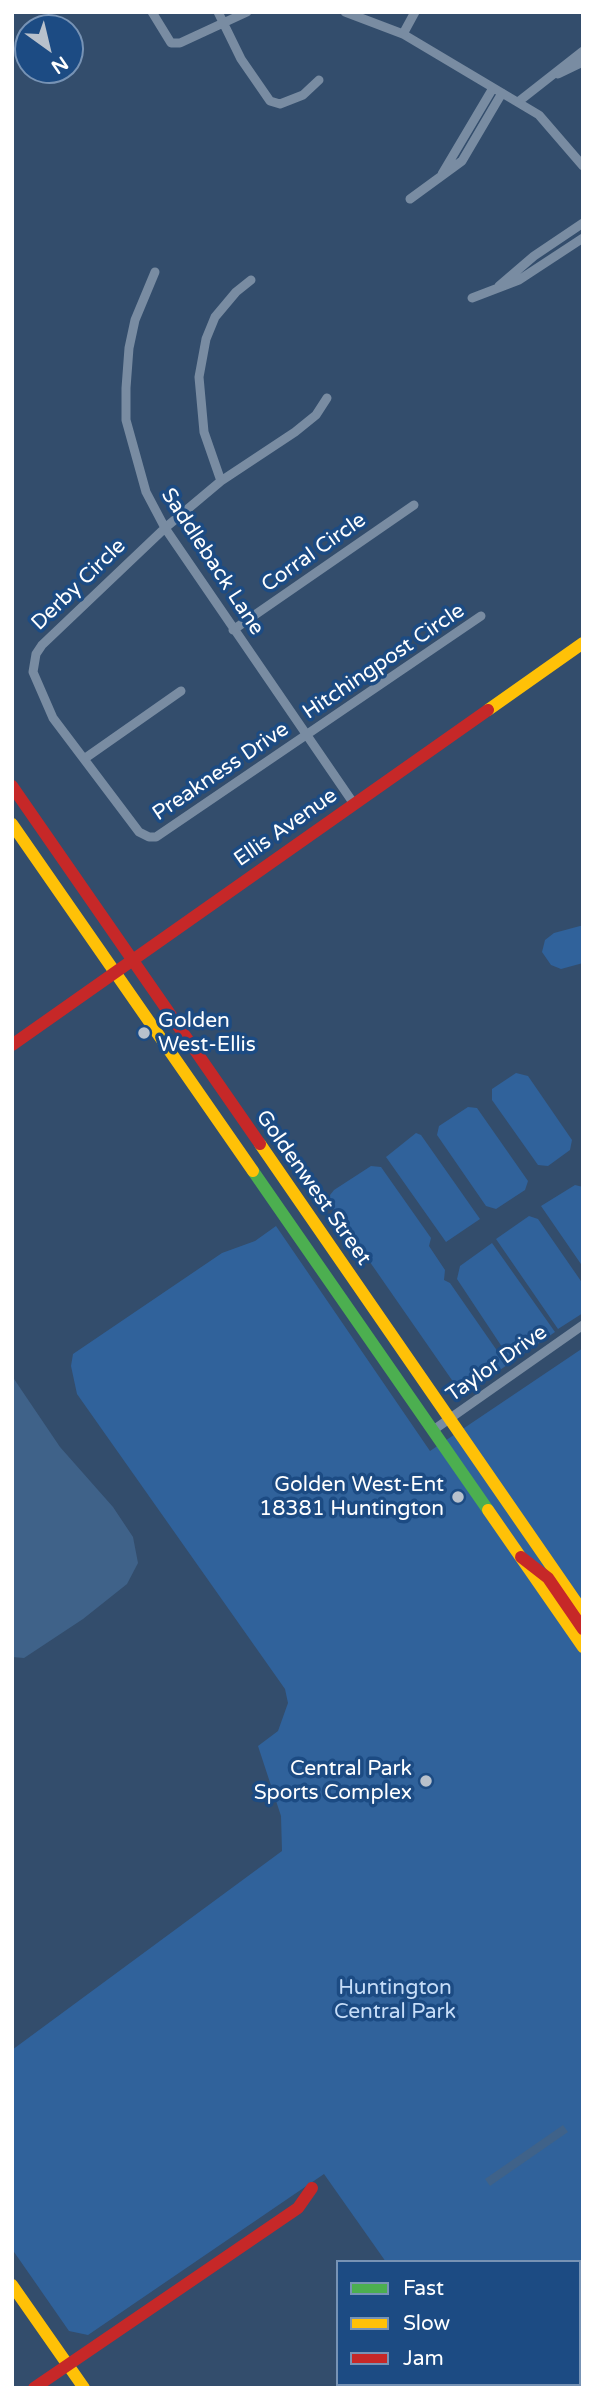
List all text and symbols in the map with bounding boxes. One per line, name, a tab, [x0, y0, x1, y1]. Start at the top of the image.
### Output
north arrow	[14, 14, 84, 84]
text: N	[47, 51, 72, 78]
street label: Saddleback Lane	[155, 484, 269, 640]
street label: Corral Circle	[257, 508, 371, 598]
street label: Derby Circle	[27, 534, 131, 636]
street label: Hitchingpost Circle	[298, 599, 470, 725]
street label: Preakness Drive	[148, 717, 294, 827]
street label: Ellis Avenue	[230, 783, 342, 873]
place label: Golden West-Ellis	[158, 1008, 256, 1058]
marker: Golden West-Ellis	[136, 1025, 152, 1041]
street label: Goldenwest Street	[250, 1106, 376, 1270]
street label: Taylor Drive	[442, 1320, 552, 1408]
place label: Golden West-Ent 18381 Huntington	[259, 1472, 444, 1522]
marker: Golden West-Ent 18381 Huntington	[450, 1489, 466, 1505]
place label: Central Park Sports Complex	[254, 1756, 412, 1806]
marker: Central Park Sports Complex	[418, 1773, 434, 1789]
park label: Huntington Central Park	[334, 1975, 456, 2025]
legend	[336, 2260, 581, 2386]
text: Fast	[403, 2276, 444, 2301]
text: Slow	[403, 2311, 450, 2336]
text: Jam	[403, 2346, 444, 2371]

